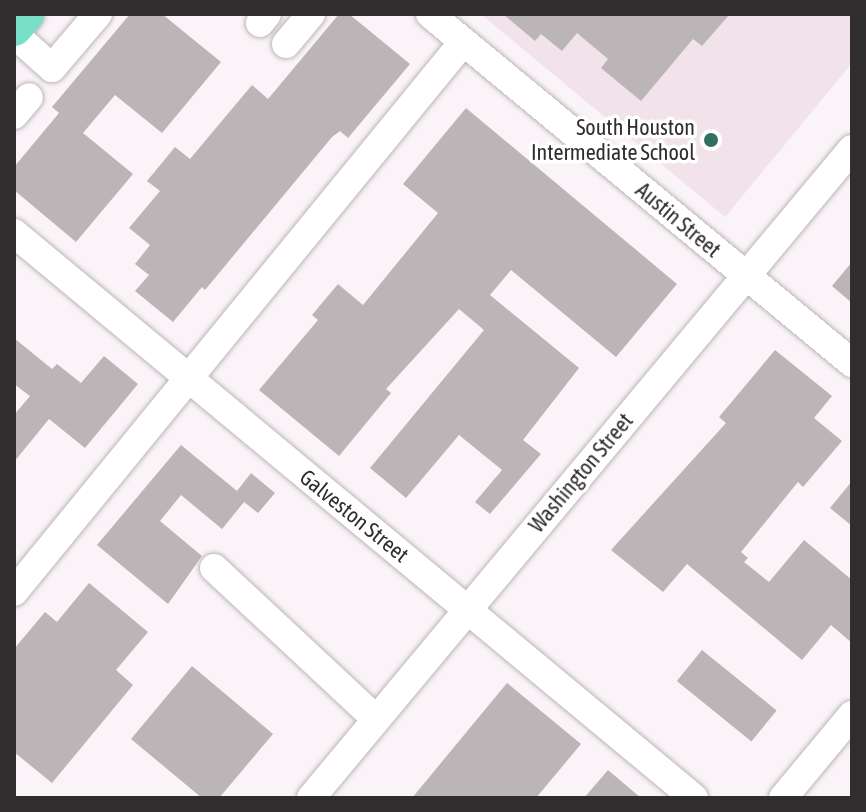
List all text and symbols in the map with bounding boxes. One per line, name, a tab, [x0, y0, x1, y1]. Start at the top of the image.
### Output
place label: South Houston Intermediate School	[531, 114, 695, 166]
marker: South Houston Intermediate School	[702, 131, 720, 149]
street label: Austin Street	[630, 177, 726, 263]
street label: Washington Street	[523, 408, 639, 538]
street label: Galveston Street	[294, 464, 414, 568]

